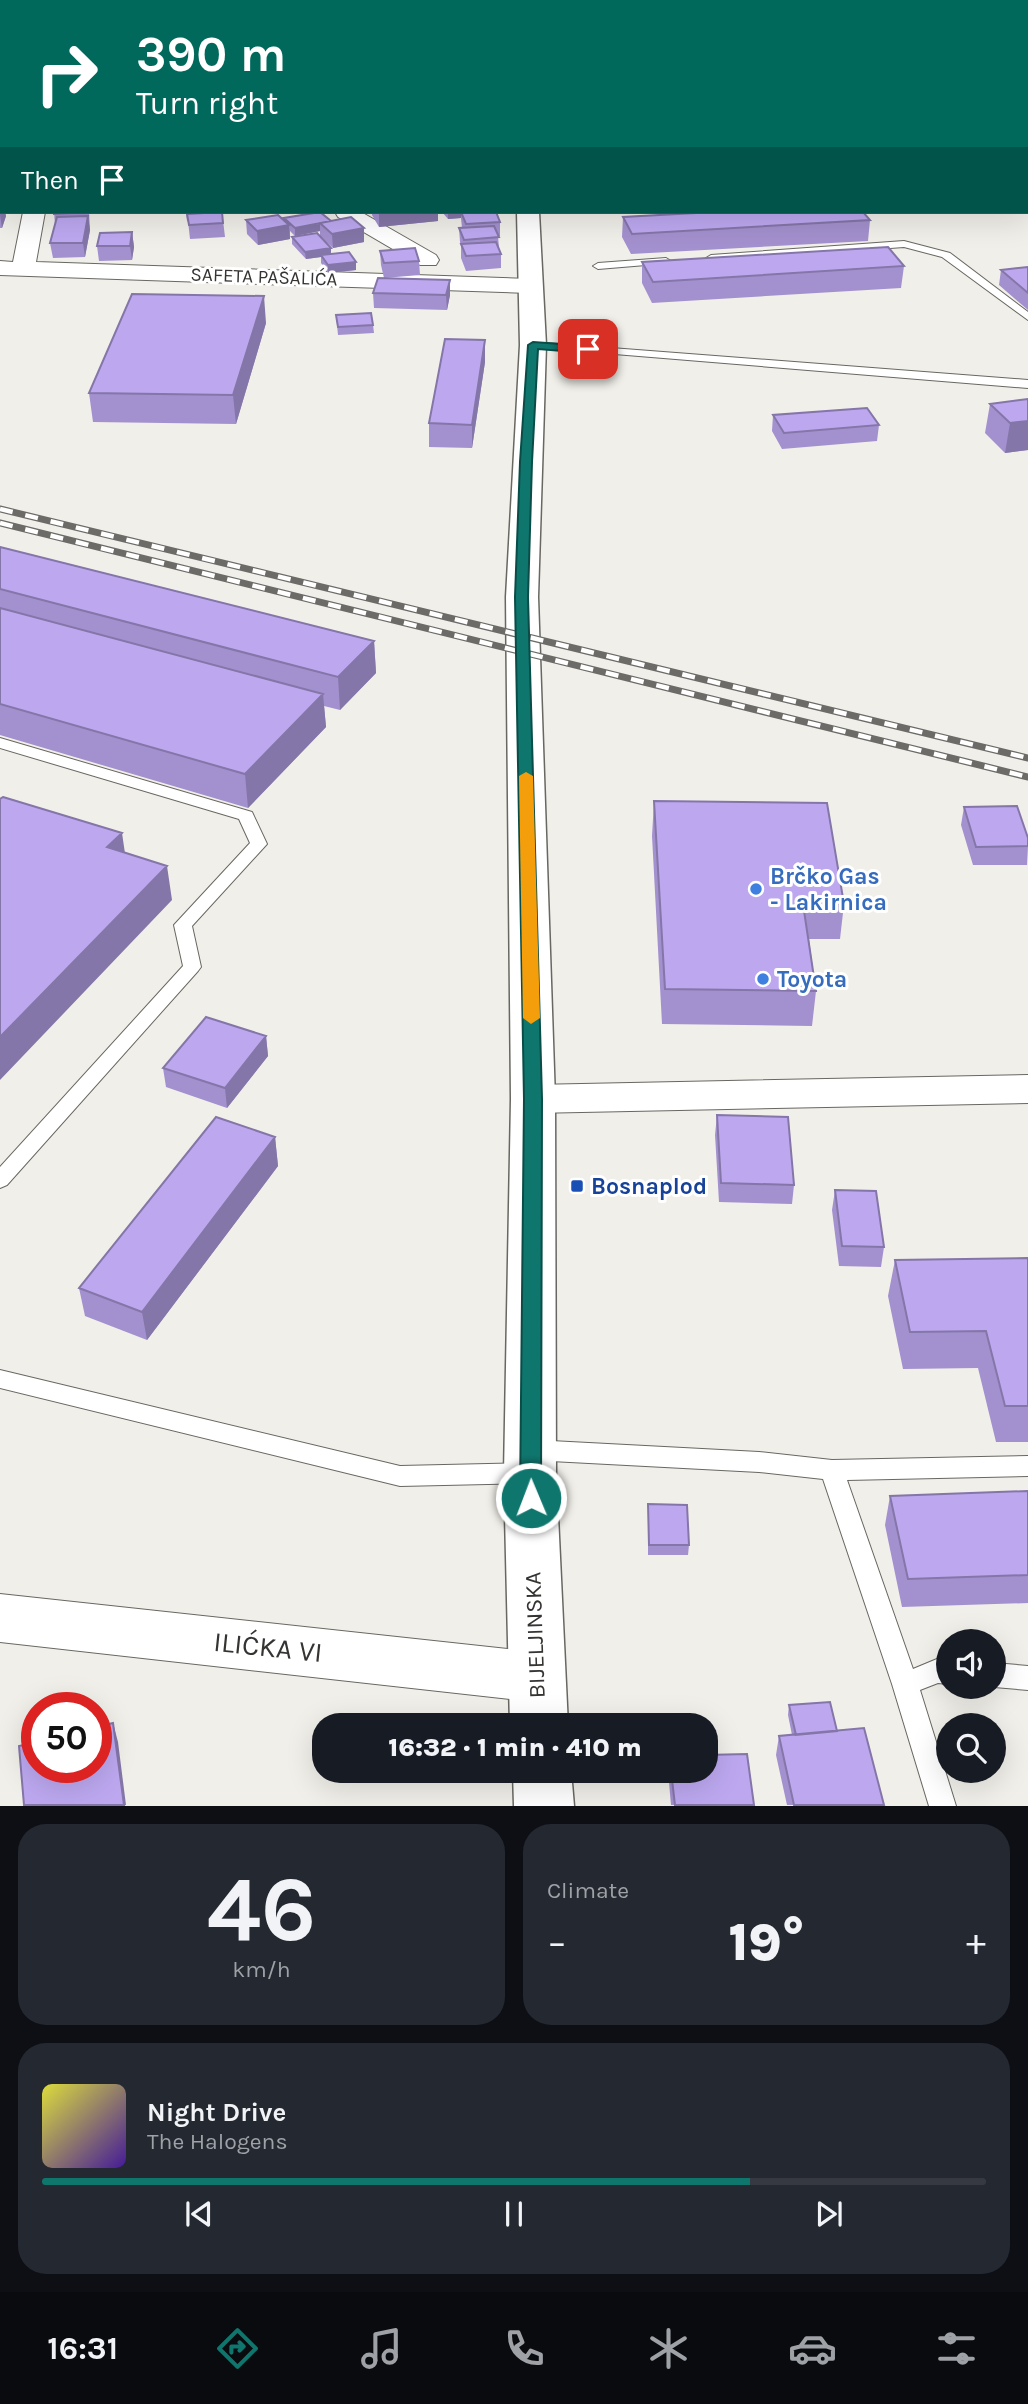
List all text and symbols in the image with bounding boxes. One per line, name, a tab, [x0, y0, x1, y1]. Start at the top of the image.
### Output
text: 390 m	[136, 26, 286, 83]
icon: right	[21, 28, 112, 119]
text: Turn right	[136, 85, 278, 122]
icon: arrive	[93, 161, 131, 199]
text: Then	[21, 165, 79, 196]
street label: SAFETA PAŠALIĆA	[190, 262, 338, 291]
pin	[558, 319, 618, 379]
icon: arrive	[569, 330, 607, 368]
place label: Brčko Gas - Lakirnica	[770, 863, 887, 916]
marker: Brčko Gas - Lakirnica	[748, 881, 764, 897]
place label: Toyota	[777, 966, 847, 993]
marker: Toyota	[755, 971, 771, 987]
place label: Bosnaplod	[591, 1173, 707, 1200]
marker: Bosnaplod	[569, 1178, 585, 1194]
position arrow	[494, 1461, 568, 1535]
street label: BIJELJINSKA	[519, 1571, 551, 1699]
street label: ILIĆKA VI	[212, 1625, 324, 1669]
map controls	[936, 1629, 1006, 1783]
button: sound	[936, 1629, 1006, 1699]
speed limit sign: 50	[21, 1692, 112, 1783]
button: search	[936, 1713, 1006, 1783]
text: 16:32 · 1 min · 410 m	[388, 1732, 642, 1763]
text: 46	[207, 1857, 316, 1963]
text: Climate	[547, 1877, 629, 1904]
text: 19°	[728, 1912, 805, 1973]
text: −	[547, 1920, 567, 1965]
text: +	[966, 1920, 986, 1965]
text: km/h	[232, 1956, 291, 1983]
text: Night Drive	[147, 2097, 286, 2128]
text: The Halogens	[147, 2128, 287, 2155]
icon: previous	[180, 2195, 218, 2233]
icon: pause	[495, 2195, 533, 2233]
icon: next	[810, 2195, 848, 2233]
icon: directions	[213, 2324, 262, 2373]
icon: music	[357, 2324, 406, 2373]
icon: phone	[500, 2324, 549, 2373]
icon: climate	[644, 2324, 693, 2373]
icon: car	[788, 2324, 837, 2373]
icon: filters	[932, 2324, 981, 2373]
text: 16:31	[47, 2330, 118, 2367]

